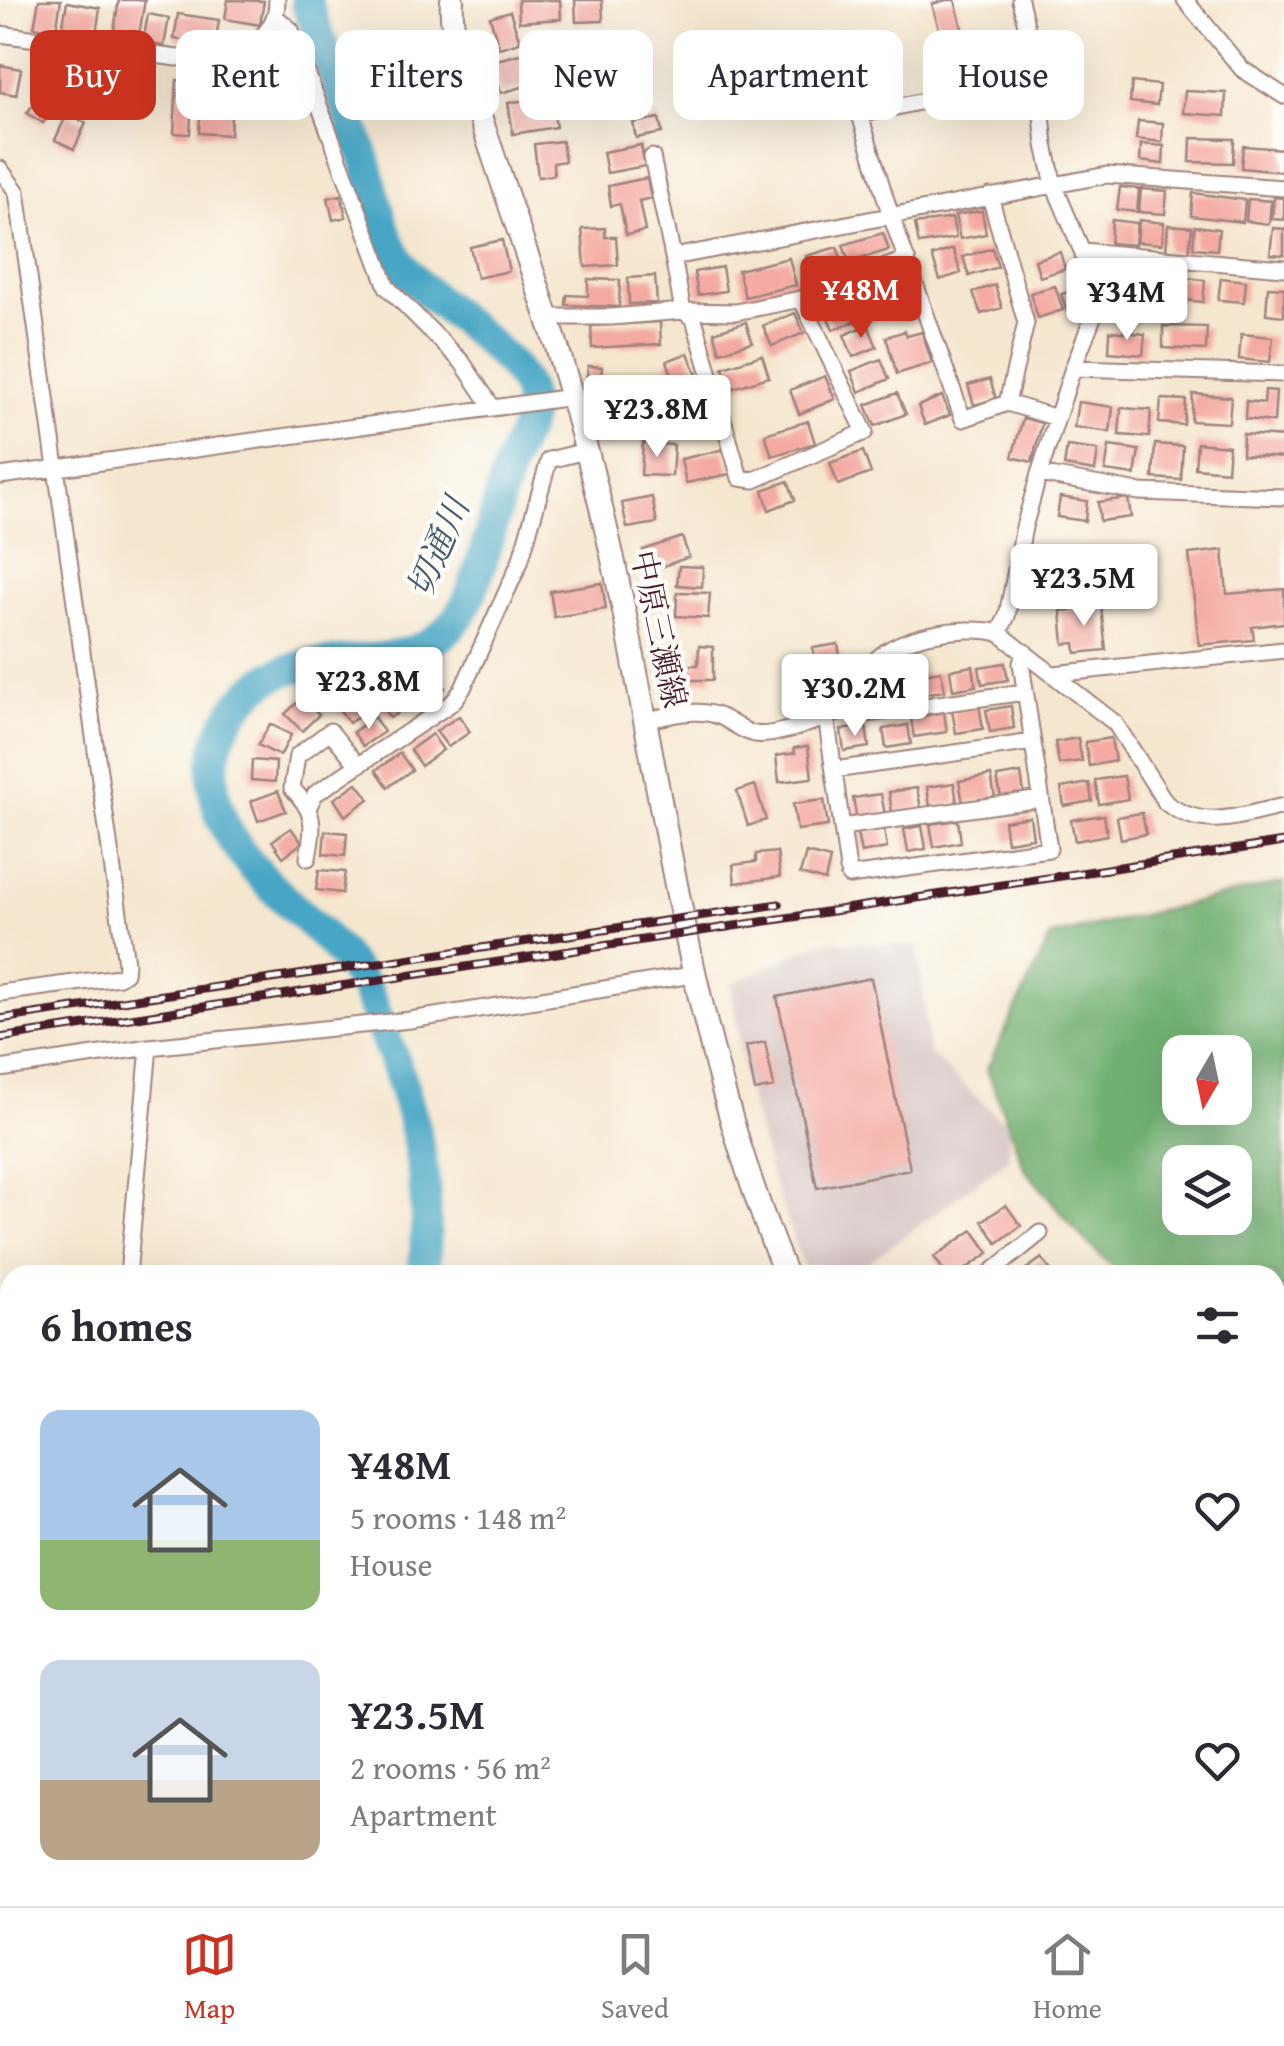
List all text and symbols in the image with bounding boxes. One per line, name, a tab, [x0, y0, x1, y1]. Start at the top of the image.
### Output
chip: Buy	[30, 30, 156, 120]
chip: Rent	[176, 30, 315, 120]
chip: Filters	[335, 30, 499, 120]
chip: New	[519, 30, 653, 120]
chip: Apartment	[673, 30, 903, 120]
chip: House	[923, 30, 1084, 120]
pin: ¥48M	[802, 256, 920, 341]
pin: ¥34M	[1068, 258, 1186, 343]
text: ¥48M	[822, 265, 900, 312]
text: ¥34M	[1088, 267, 1166, 314]
pin: ¥23.8M	[576, 375, 738, 460]
text: ¥23.8M	[606, 384, 708, 431]
water label: 切通川	[394, 486, 483, 606]
pin: ¥23.5M	[1003, 544, 1165, 629]
street label: 中原三瀬線	[620, 546, 699, 712]
text: ¥23.5M	[1033, 553, 1135, 600]
pin: ¥23.8M	[288, 647, 450, 732]
pin: ¥30.2M	[774, 654, 936, 739]
text: ¥23.8M	[318, 656, 420, 703]
text: ¥30.2M	[804, 663, 906, 710]
north arrow	[1162, 1035, 1252, 1125]
map controls	[1162, 1035, 1252, 1235]
button: layers	[1162, 1145, 1252, 1235]
text: 6 homes	[40, 1295, 193, 1356]
icon: filters	[1190, 1298, 1245, 1353]
text: ¥48M	[350, 1433, 451, 1494]
icon: home	[120, 1450, 240, 1570]
icon: heart	[1190, 1483, 1245, 1538]
text: 5 rooms · 148 m²	[350, 1494, 566, 1541]
text: House	[350, 1541, 433, 1588]
text: ¥23.5M	[350, 1683, 485, 1744]
icon: home	[120, 1700, 240, 1820]
icon: heart	[1190, 1733, 1245, 1788]
text: 2 rooms · 56 m²	[350, 1744, 551, 1791]
text: Apartment	[350, 1791, 497, 1838]
tab: Map	[182, 1927, 237, 2028]
tab: Saved	[601, 1927, 669, 2028]
tab: Home	[1033, 1927, 1102, 2028]

